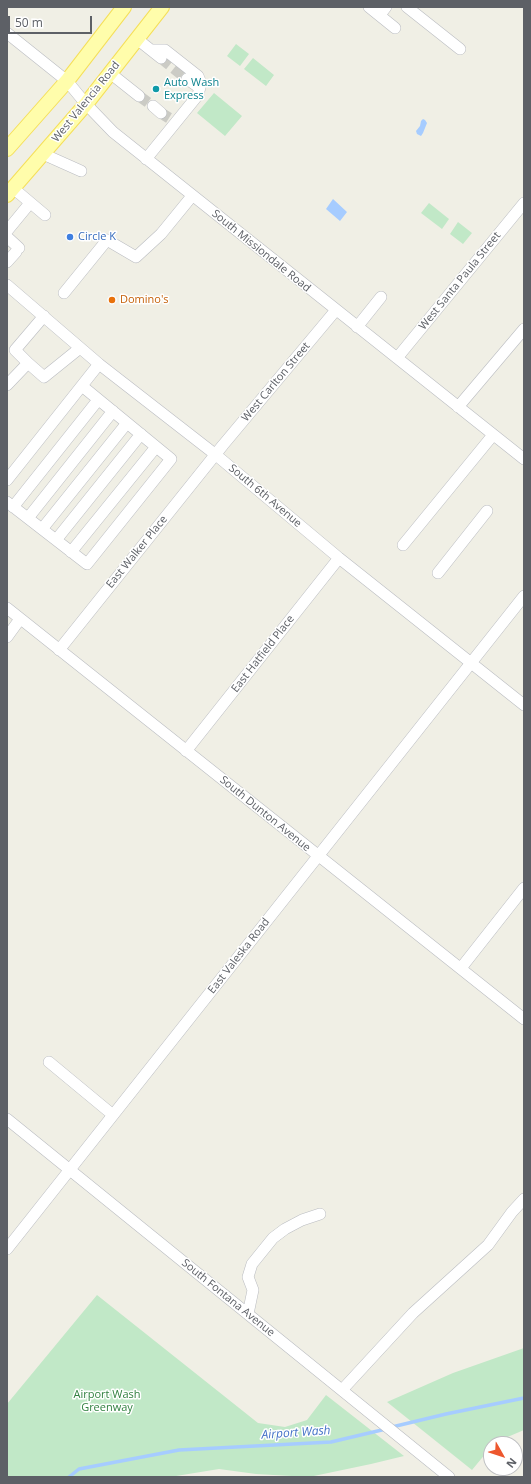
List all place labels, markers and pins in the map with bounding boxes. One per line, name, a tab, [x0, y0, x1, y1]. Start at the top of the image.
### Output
place label: Auto Wash Express	[164, 76, 219, 102]
marker: Auto Wash Express	[151, 84, 161, 94]
place label: Circle K	[78, 230, 116, 244]
marker: Circle K	[65, 232, 75, 242]
place label: Domino's	[120, 293, 169, 307]
marker: Domino's	[107, 295, 117, 305]

